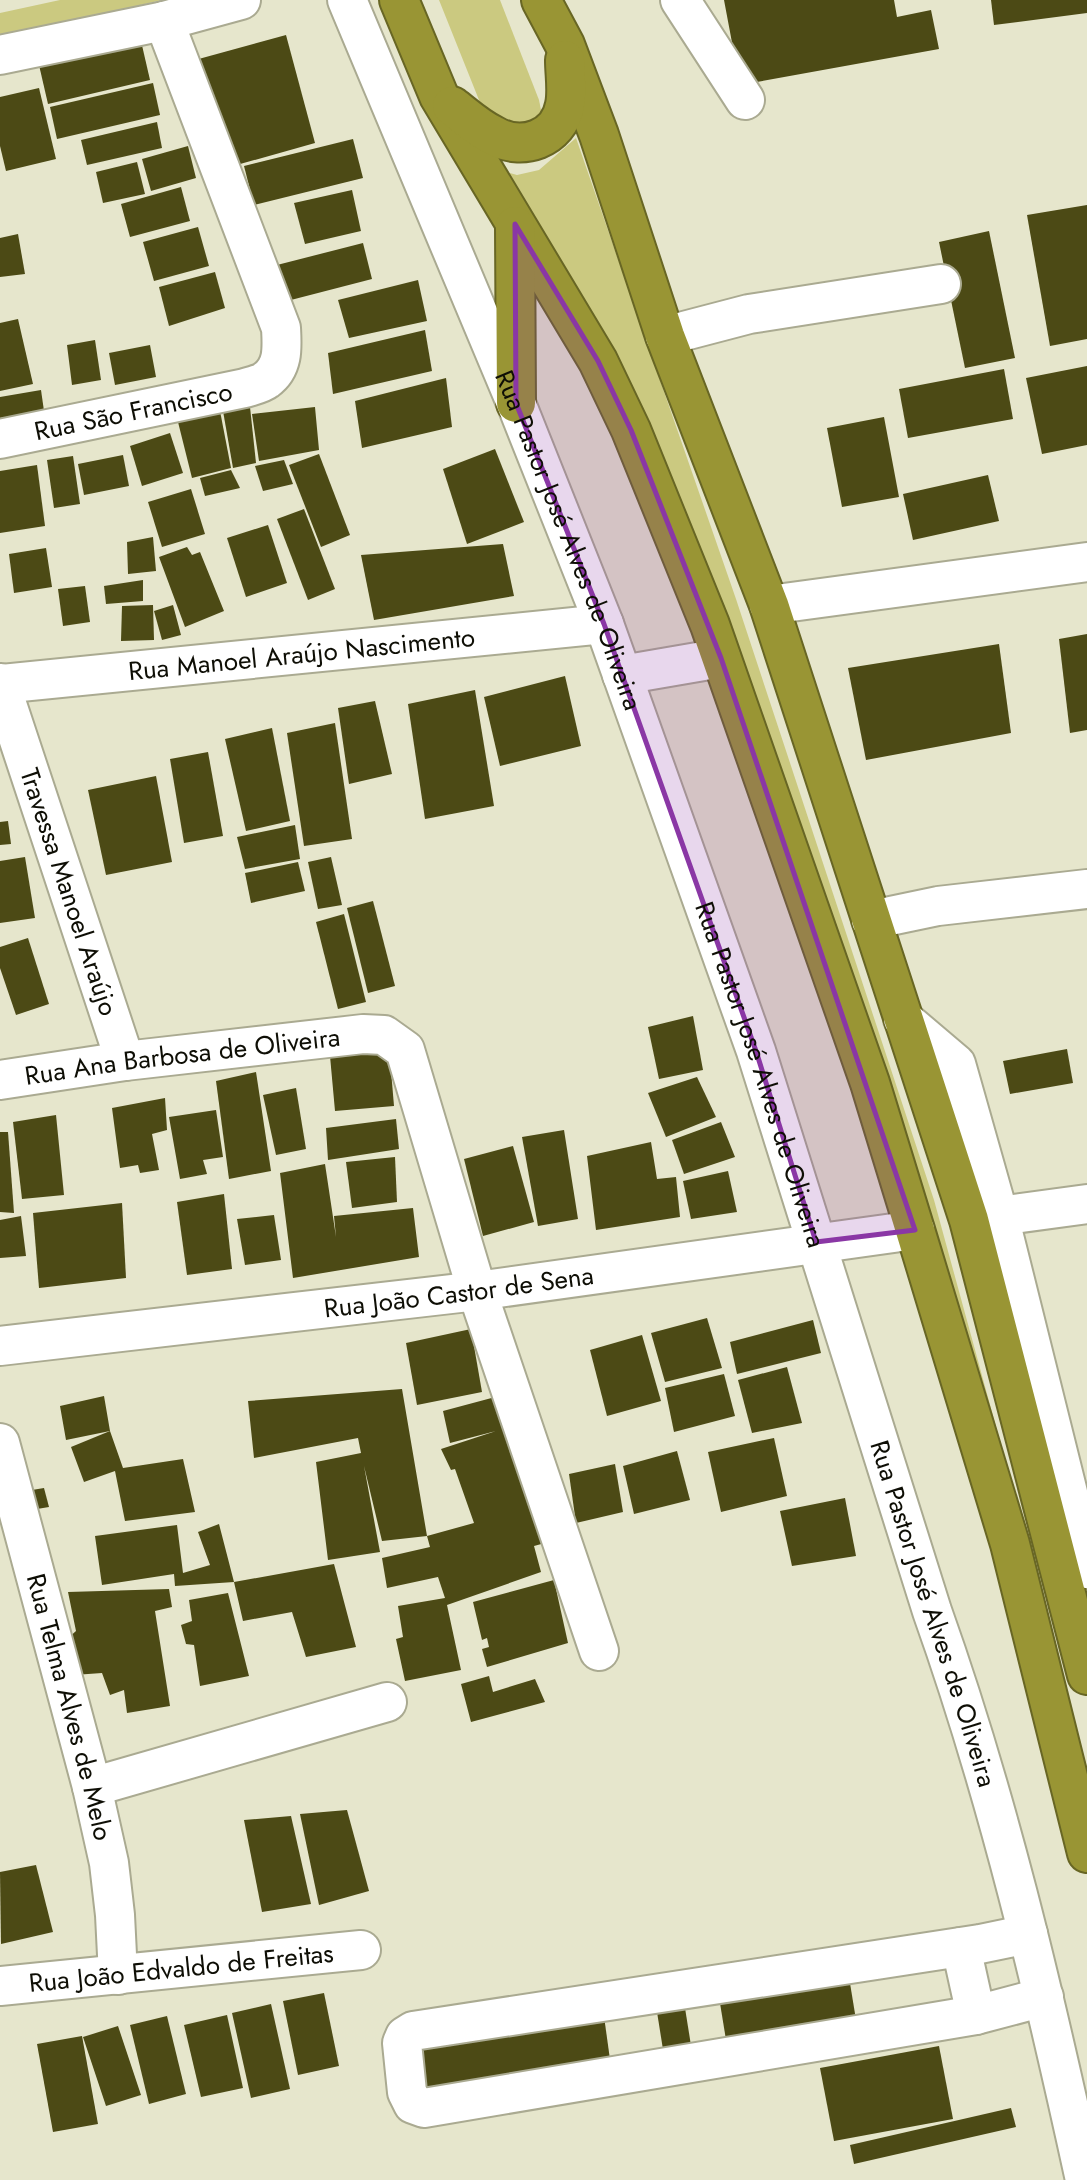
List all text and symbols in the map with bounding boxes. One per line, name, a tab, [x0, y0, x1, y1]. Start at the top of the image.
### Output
street label: Rua Pastor José Alves de Oliveira	[485, 364, 652, 715]
street label: Rua São Francisco	[31, 372, 236, 450]
street label: Rua Manoel Araújo Nascimento	[126, 618, 477, 690]
street label: Travessa Manoel Araújo	[10, 763, 128, 1021]
street label: Rua Pastor José Alves de Oliveira	[685, 896, 836, 1252]
street label: Rua Ana Barbosa de Oliveira	[22, 1018, 342, 1095]
street label: Rua João Castor de Sena	[322, 1256, 596, 1328]
street label: Rua Pastor José Alves de Oliveira	[860, 1435, 1006, 1791]
street label: Rua Telma Alves de Melo	[17, 1569, 122, 1844]
street label: Rua João Edvaldo de Freitas	[27, 1934, 335, 2002]

